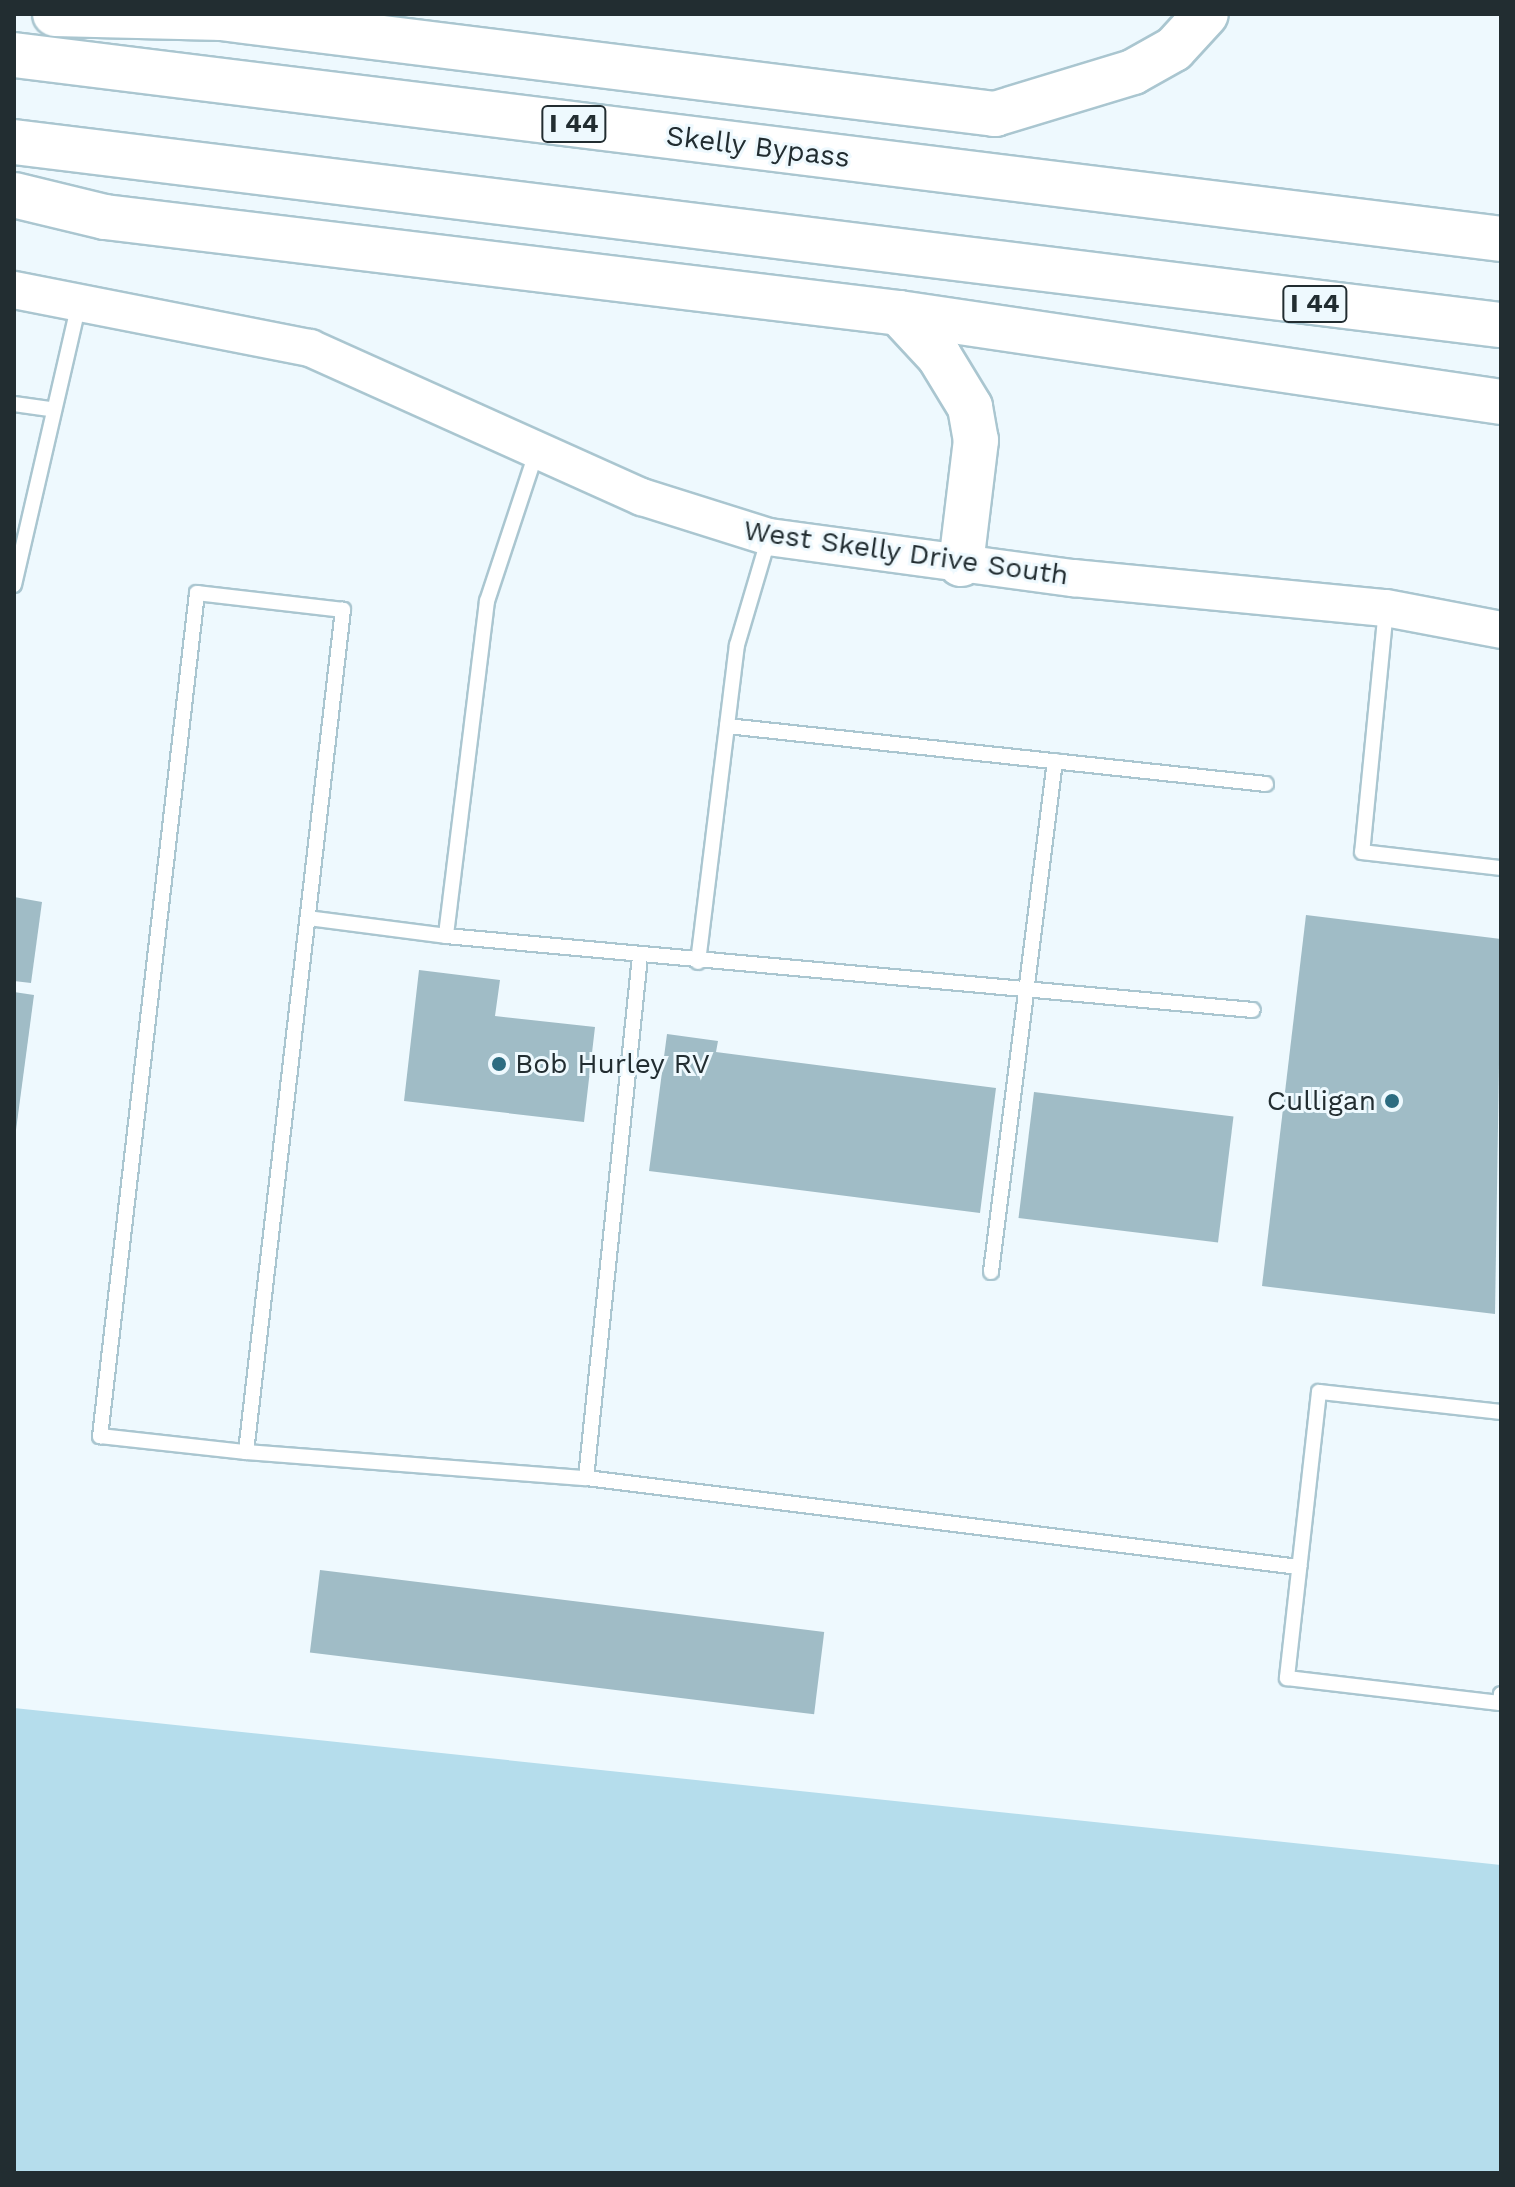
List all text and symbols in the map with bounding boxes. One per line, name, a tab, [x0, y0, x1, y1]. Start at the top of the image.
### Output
road number: I 44	[540, 102, 608, 146]
street label: Skelly Bypass	[664, 119, 852, 175]
road number: I 44	[1281, 282, 1349, 326]
street label: West Skelly Drive South	[741, 514, 1071, 592]
place label: Bob Hurley RV	[515, 1047, 711, 1081]
marker: Bob Hurley RV	[490, 1055, 508, 1073]
place label: Culligan	[1267, 1084, 1376, 1118]
marker: Culligan	[1383, 1092, 1401, 1110]

